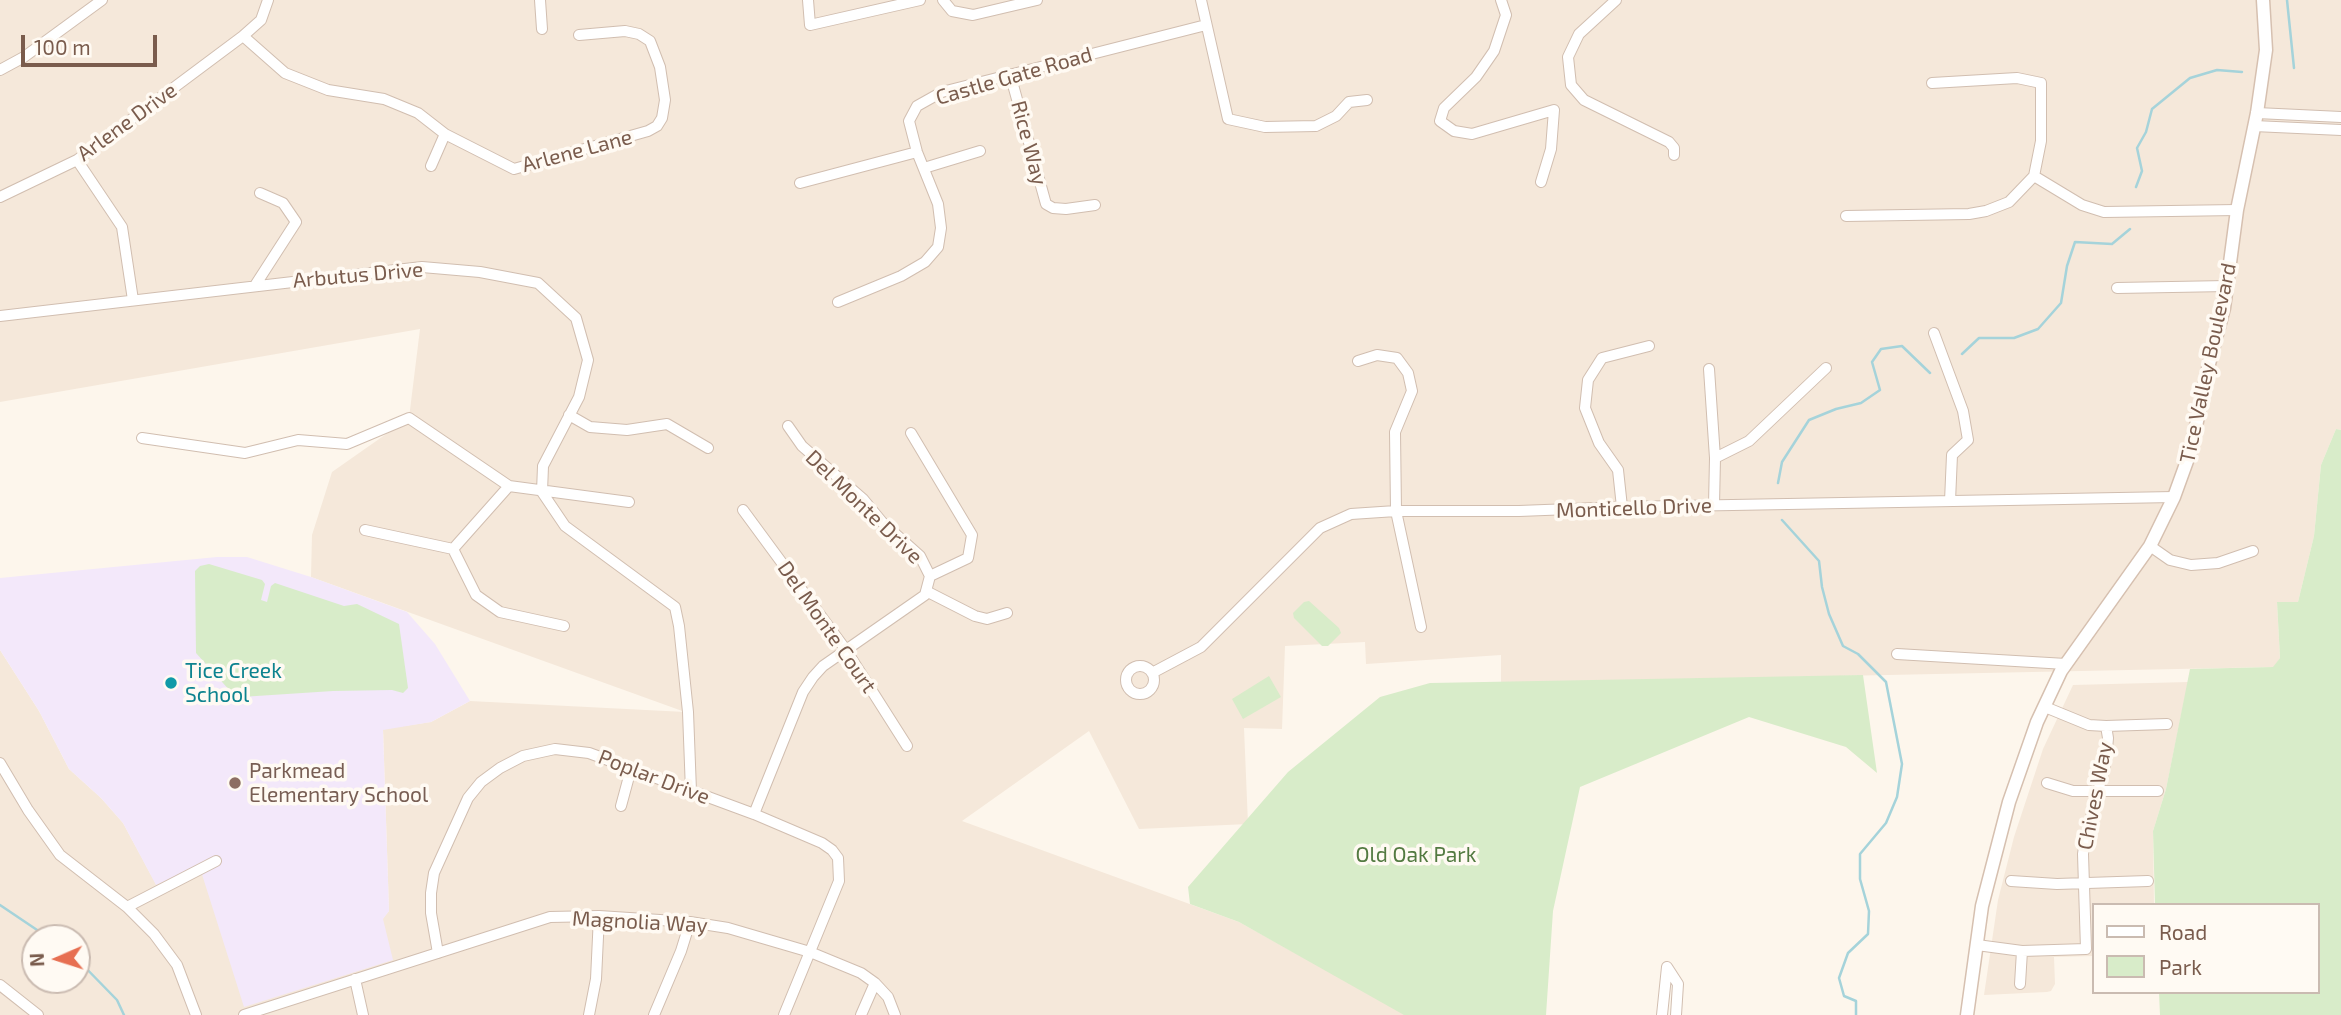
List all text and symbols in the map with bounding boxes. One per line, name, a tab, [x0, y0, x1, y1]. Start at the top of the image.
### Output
scale bar	[24, 21, 161, 65]
text: 100 m	[34, 34, 91, 59]
street label: Castle Gate Road	[933, 42, 1095, 110]
street label: Arlene Drive	[72, 77, 182, 167]
street label: Rice Way	[1006, 98, 1052, 188]
street label: Arlene Lane	[519, 124, 635, 178]
street label: Arbutus Drive	[292, 257, 424, 293]
street label: Tice Valley Boulevard	[2174, 261, 2242, 465]
street label: Del Monte Drive	[800, 445, 928, 569]
street label: Monticello Drive	[1556, 493, 1712, 523]
street label: Del Monte Court	[772, 556, 882, 698]
place label: Tice Creek School	[185, 658, 282, 708]
marker: Tice Creek School	[163, 675, 179, 691]
street label: Chives Way	[2072, 740, 2118, 852]
street label: Poplar Drive	[595, 744, 713, 810]
place label: Parkmead Elementary School	[249, 758, 428, 808]
marker: Parkmead Elementary School	[227, 775, 243, 791]
park label: Old Oak Park	[1356, 842, 1476, 868]
legend	[2092, 903, 2320, 994]
street label: Magnolia Way	[572, 906, 708, 938]
text: Road	[2159, 919, 2207, 944]
north arrow	[21, 924, 91, 994]
text: N	[25, 953, 48, 967]
text: Park	[2159, 954, 2202, 979]

